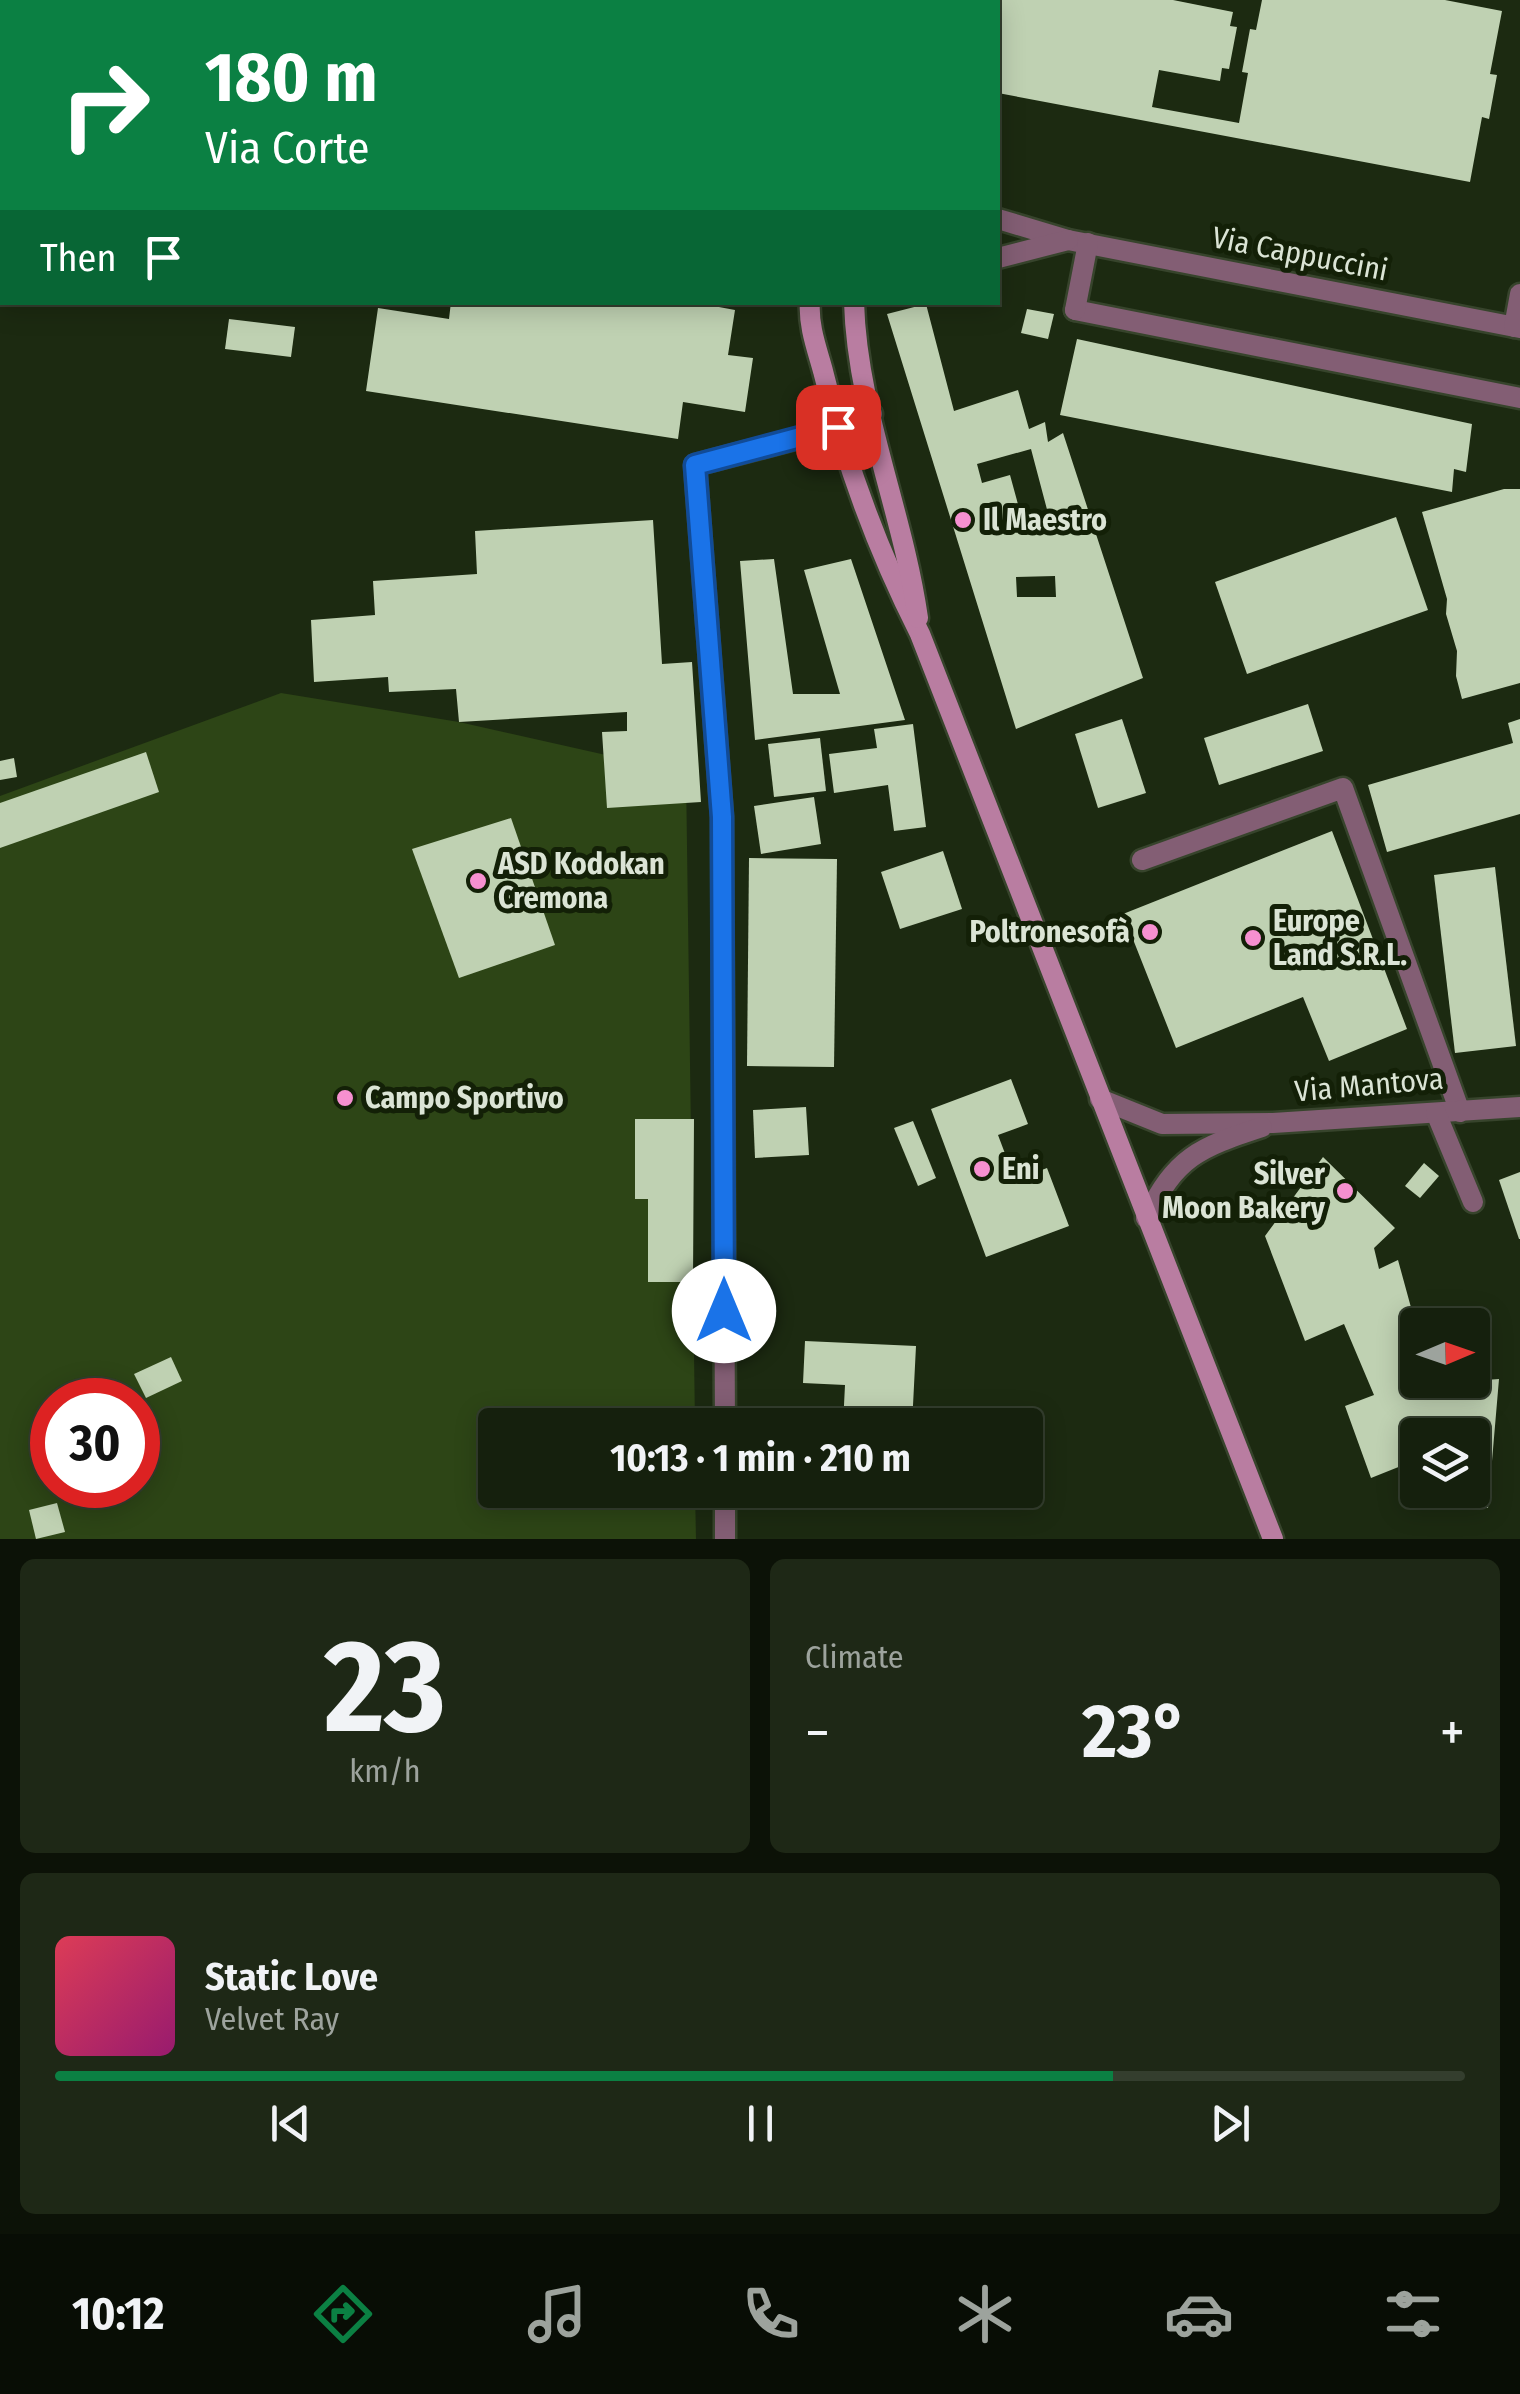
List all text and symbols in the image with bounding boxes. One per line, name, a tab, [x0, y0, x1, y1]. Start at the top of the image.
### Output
text: 180 m	[205, 36, 378, 120]
icon: right	[40, 40, 170, 170]
text: Via Corte	[205, 121, 369, 175]
street label: Via Cappuccini	[1209, 219, 1391, 289]
icon: arrive	[136, 230, 191, 285]
text: Then	[40, 235, 116, 281]
pin	[796, 385, 881, 470]
icon: arrive	[811, 400, 866, 455]
place label: Il Maestro	[983, 502, 1107, 538]
marker: Il Maestro	[952, 509, 974, 531]
place label: ASD Kodokan Cremona	[497, 846, 665, 916]
marker: ASD Kodokan Cremona	[467, 870, 489, 892]
place label: Europe Land S.R.L.	[1273, 903, 1407, 973]
place label: Poltronesofà	[969, 914, 1130, 950]
marker: Poltronesofà	[1139, 921, 1161, 943]
marker: Europe Land S.R.L.	[1242, 927, 1264, 949]
street label: Via Mantova	[1293, 1061, 1445, 1109]
place label: Campo Sportivo	[365, 1080, 564, 1116]
marker: Campo Sportivo	[334, 1087, 356, 1109]
place label: Eni	[1002, 1151, 1039, 1187]
place label: Silver Moon Bakery	[1162, 1156, 1326, 1226]
marker: Eni	[971, 1158, 993, 1180]
marker: Silver Moon Bakery	[1334, 1180, 1356, 1202]
position arrow	[672, 1259, 776, 1363]
north arrow	[1400, 1308, 1490, 1398]
map controls	[1400, 1308, 1490, 1508]
speed limit sign: 30	[30, 1378, 160, 1508]
button: layers	[1400, 1418, 1490, 1508]
text: 10:13 · 1 min · 210 m	[610, 1435, 911, 1481]
text: 23	[324, 1609, 446, 1765]
text: Climate	[805, 1638, 904, 1676]
text: 23°	[1082, 1687, 1188, 1777]
text: −	[805, 1700, 830, 1766]
text: +	[1440, 1700, 1465, 1766]
text: km/h	[349, 1752, 421, 1790]
text: Static Love	[205, 1954, 378, 2000]
text: Velvet Ray	[205, 2000, 339, 2038]
icon: previous	[263, 2096, 318, 2151]
icon: pause	[733, 2096, 788, 2151]
icon: next	[1203, 2096, 1258, 2151]
icon: directions	[308, 2279, 378, 2349]
icon: music	[522, 2279, 592, 2349]
icon: phone	[736, 2279, 806, 2349]
icon: climate	[950, 2279, 1020, 2349]
icon: car	[1164, 2279, 1234, 2349]
icon: filters	[1378, 2279, 1448, 2349]
text: 10:12	[72, 2287, 164, 2341]

